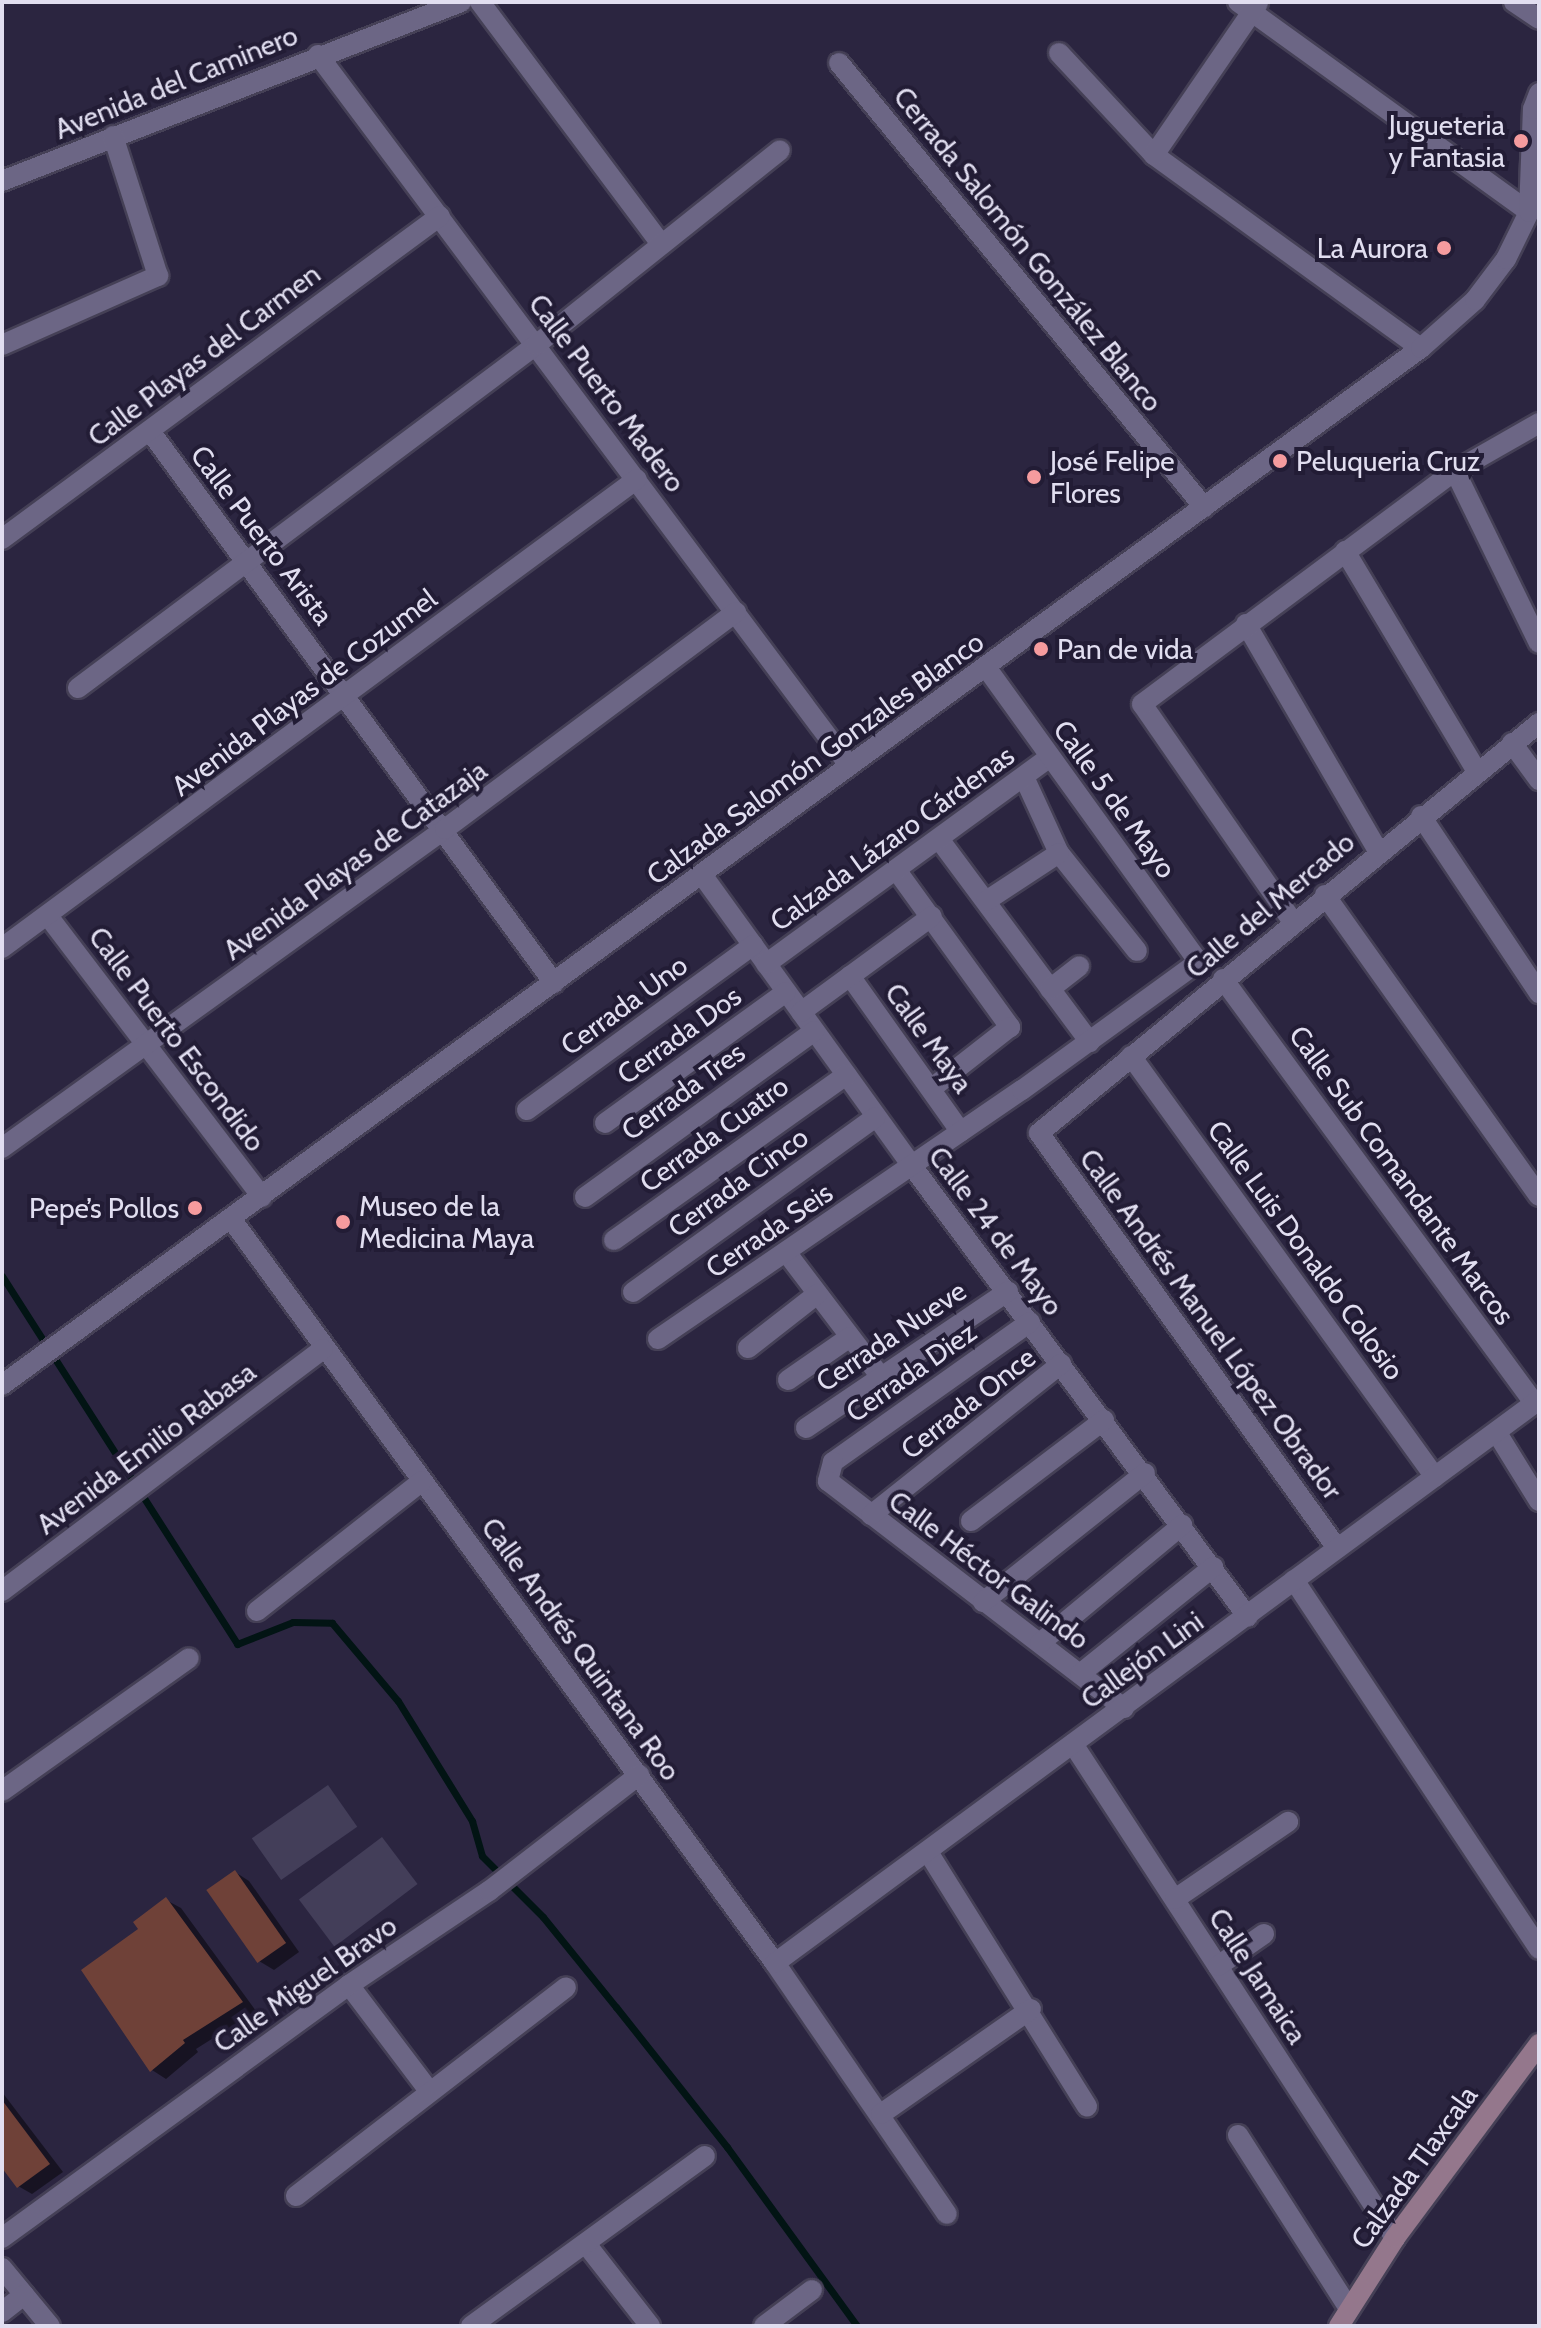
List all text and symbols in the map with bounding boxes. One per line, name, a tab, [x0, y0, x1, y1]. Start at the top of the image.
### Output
street label: Avenida del Caminero	[50, 18, 302, 146]
street label: Cerrada Salomón González Blanco	[887, 80, 1169, 418]
place label: Jugueteria y Fantasia	[1389, 108, 1505, 174]
marker: Jugueteria y Fantasia	[1512, 132, 1530, 150]
place label: La Aurora	[1317, 231, 1428, 265]
marker: La Aurora	[1435, 239, 1453, 257]
street label: Calle Playas del Carmen	[81, 257, 327, 453]
street label: Calle Puerto Madero	[522, 287, 692, 499]
street label: Calle Puerto Arista	[184, 439, 340, 631]
place label: José Felipe Flores	[1050, 444, 1175, 510]
place label: Peluqueria Cruz	[1296, 444, 1480, 478]
marker: Peluqueria Cruz	[1271, 452, 1289, 470]
marker: José Felipe Flores	[1025, 468, 1043, 486]
street label: Avenida Playas de Cozumel	[165, 581, 443, 803]
street label: Calzada Salomón Gonzales Blanco	[640, 625, 990, 891]
place label: Pan de vida	[1057, 632, 1193, 666]
marker: Pan de vida	[1032, 640, 1050, 658]
street label: Calle 5 de Mayo	[1047, 714, 1183, 884]
street label: Calzada Lázaro Cárdenas	[764, 738, 1020, 938]
street label: Avenida Playas de Catazaja	[217, 753, 493, 967]
street label: Calle del Mercado	[1179, 825, 1361, 985]
street label: Calle Puerto Escondido	[82, 920, 272, 1158]
street label: Cerrada Uno	[554, 948, 694, 1062]
street label: Calle Maya	[878, 977, 980, 1099]
street label: Cerrada Dos	[611, 979, 747, 1091]
street label: Calle Sub Comandante Marcos	[1282, 1019, 1522, 1331]
street label: Cerrada Tres	[615, 1035, 751, 1147]
street label: Cerrada Cuatro	[633, 1069, 795, 1199]
street label: Calle Luis Donaldo Colosio	[1201, 1114, 1411, 1386]
street label: Cerrada Cinco	[661, 1120, 815, 1244]
street label: Calle 24 de Mayo	[922, 1140, 1070, 1322]
street label: Calle Andrés Manuel López Obrador	[1073, 1142, 1349, 1506]
street label: Cerrada Seis	[699, 1175, 839, 1285]
place label: Museo de la Medicina Maya	[359, 1189, 534, 1255]
place label: Pepe’s Pollos	[29, 1191, 179, 1225]
marker: Pepe’s Pollos	[186, 1199, 204, 1217]
marker: Museo de la Medicina Maya	[334, 1213, 352, 1231]
street label: Cerrada Nueve	[810, 1274, 972, 1398]
street label: Cerrada Diez	[840, 1315, 982, 1429]
street label: Cerrada Once	[894, 1340, 1042, 1466]
street label: Avenida Emilio Rabasa	[30, 1355, 262, 1541]
street label: Calle Héctor Galindo	[882, 1484, 1096, 1656]
street label: Calle Andrés Quintana Roo	[474, 1511, 688, 1787]
street label: Callejón Lini	[1074, 1604, 1210, 1716]
street label: Calle Jamaica	[1202, 1902, 1314, 2050]
street label: Calle Miguel Bravo	[207, 1908, 403, 2060]
street label: Calzada Tlaxcala	[1344, 2079, 1484, 2255]

